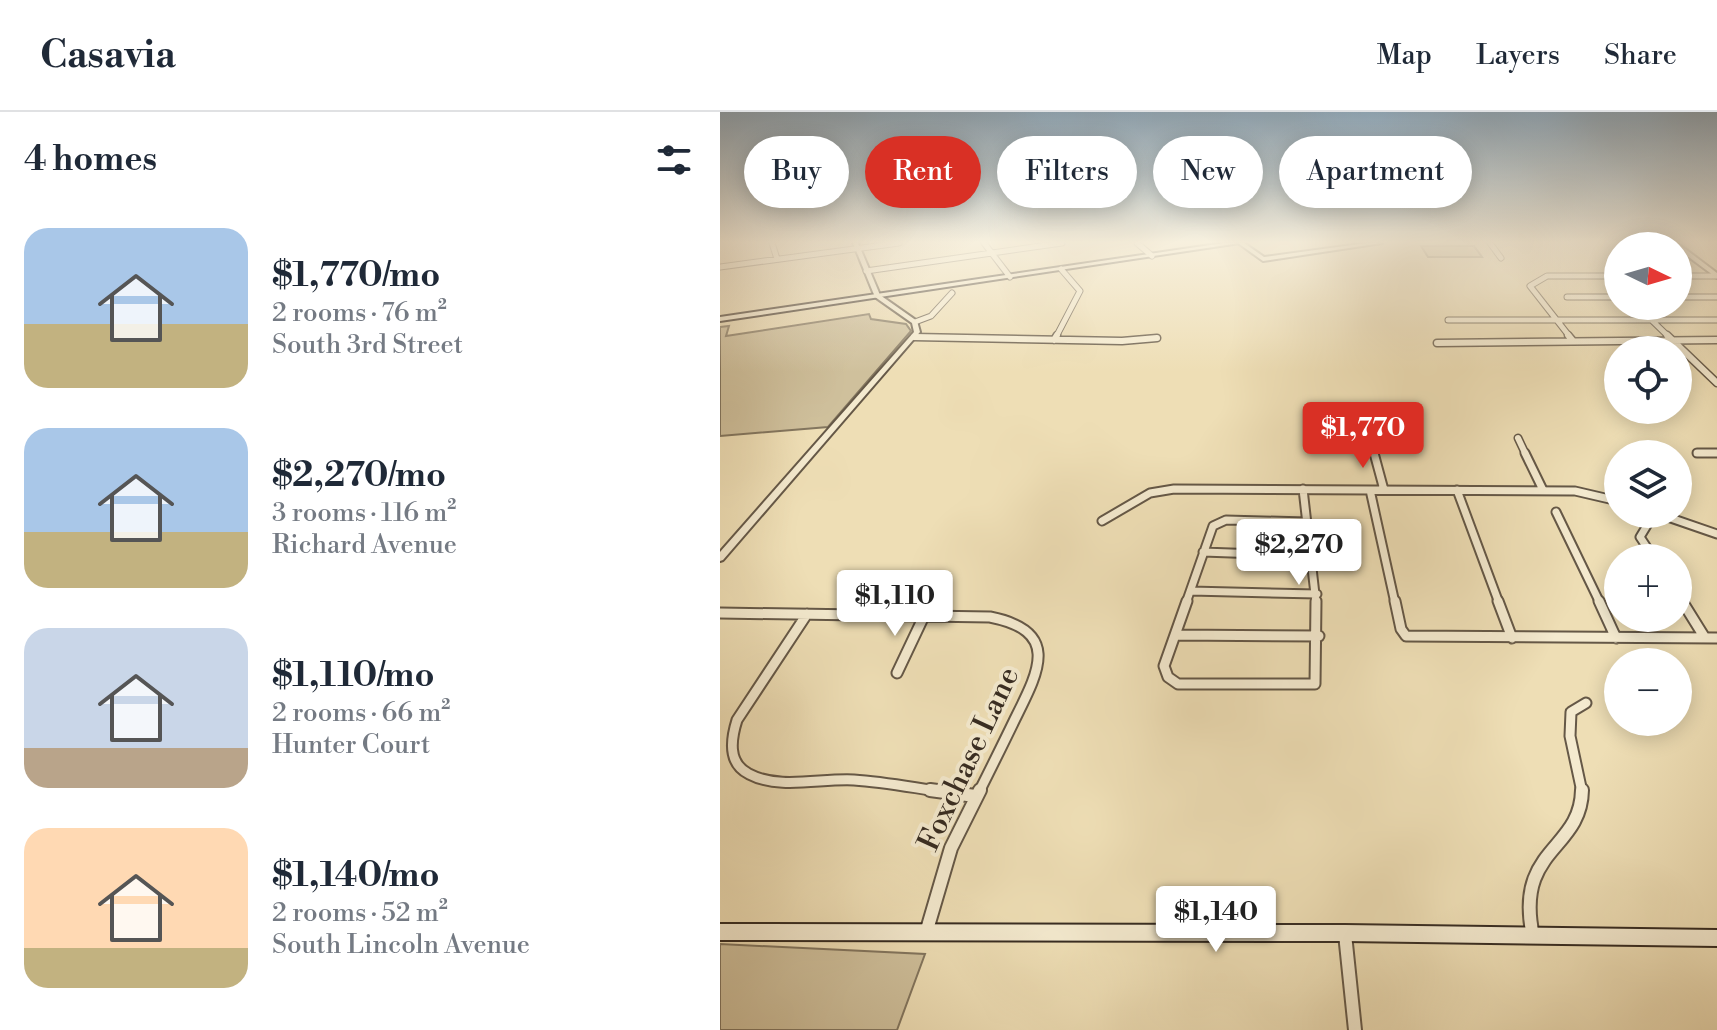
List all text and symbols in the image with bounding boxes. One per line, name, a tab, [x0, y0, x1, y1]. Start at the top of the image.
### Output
text: Casavia	[40, 32, 176, 79]
text: Map	[1377, 38, 1432, 73]
text: Layers	[1476, 38, 1560, 73]
text: Share	[1604, 38, 1677, 73]
chip: Buy	[744, 136, 849, 208]
chip: Rent	[865, 136, 981, 208]
chip: Filters	[997, 136, 1137, 208]
chip: New	[1153, 136, 1263, 208]
chip: Apartment	[1279, 136, 1472, 208]
icon: filters	[652, 138, 696, 182]
text: 4 homes	[24, 139, 157, 181]
north arrow	[1604, 232, 1692, 320]
map controls	[1604, 232, 1692, 736]
text: $1,770/mo	[272, 255, 440, 297]
icon: home	[88, 260, 184, 356]
text: 2 rooms · 76 m²	[272, 297, 447, 329]
text: South 3rd Street	[272, 329, 463, 361]
button: locate	[1604, 336, 1692, 424]
pin: $1,770	[1298, 402, 1428, 470]
text: $1,770	[1321, 412, 1405, 444]
button: layers	[1604, 440, 1692, 528]
text: $2,270/mo	[272, 455, 446, 497]
icon: home	[88, 460, 184, 556]
text: 3 rooms · 116 m²	[272, 497, 456, 529]
pin: $2,270	[1234, 519, 1364, 587]
text: Richard Avenue	[272, 529, 457, 561]
text: $2,270	[1254, 529, 1344, 561]
button: +	[1604, 544, 1692, 632]
pin: $1,110	[830, 570, 960, 638]
text: $1,110	[855, 580, 935, 612]
button: −	[1604, 648, 1692, 736]
text: $1,110/mo	[272, 655, 435, 697]
icon: home	[88, 660, 184, 756]
street label: Foxchase Lane	[910, 661, 1028, 857]
text: 2 rooms · 66 m²	[272, 697, 450, 729]
text: Hunter Court	[272, 729, 430, 761]
text: $1,140/mo	[272, 855, 440, 897]
icon: home	[88, 860, 184, 956]
pin: $1,140	[1151, 886, 1281, 954]
text: $1,140	[1174, 896, 1258, 928]
text: 2 rooms · 52 m²	[272, 897, 448, 929]
text: South Lincoln Avenue	[272, 929, 530, 961]

